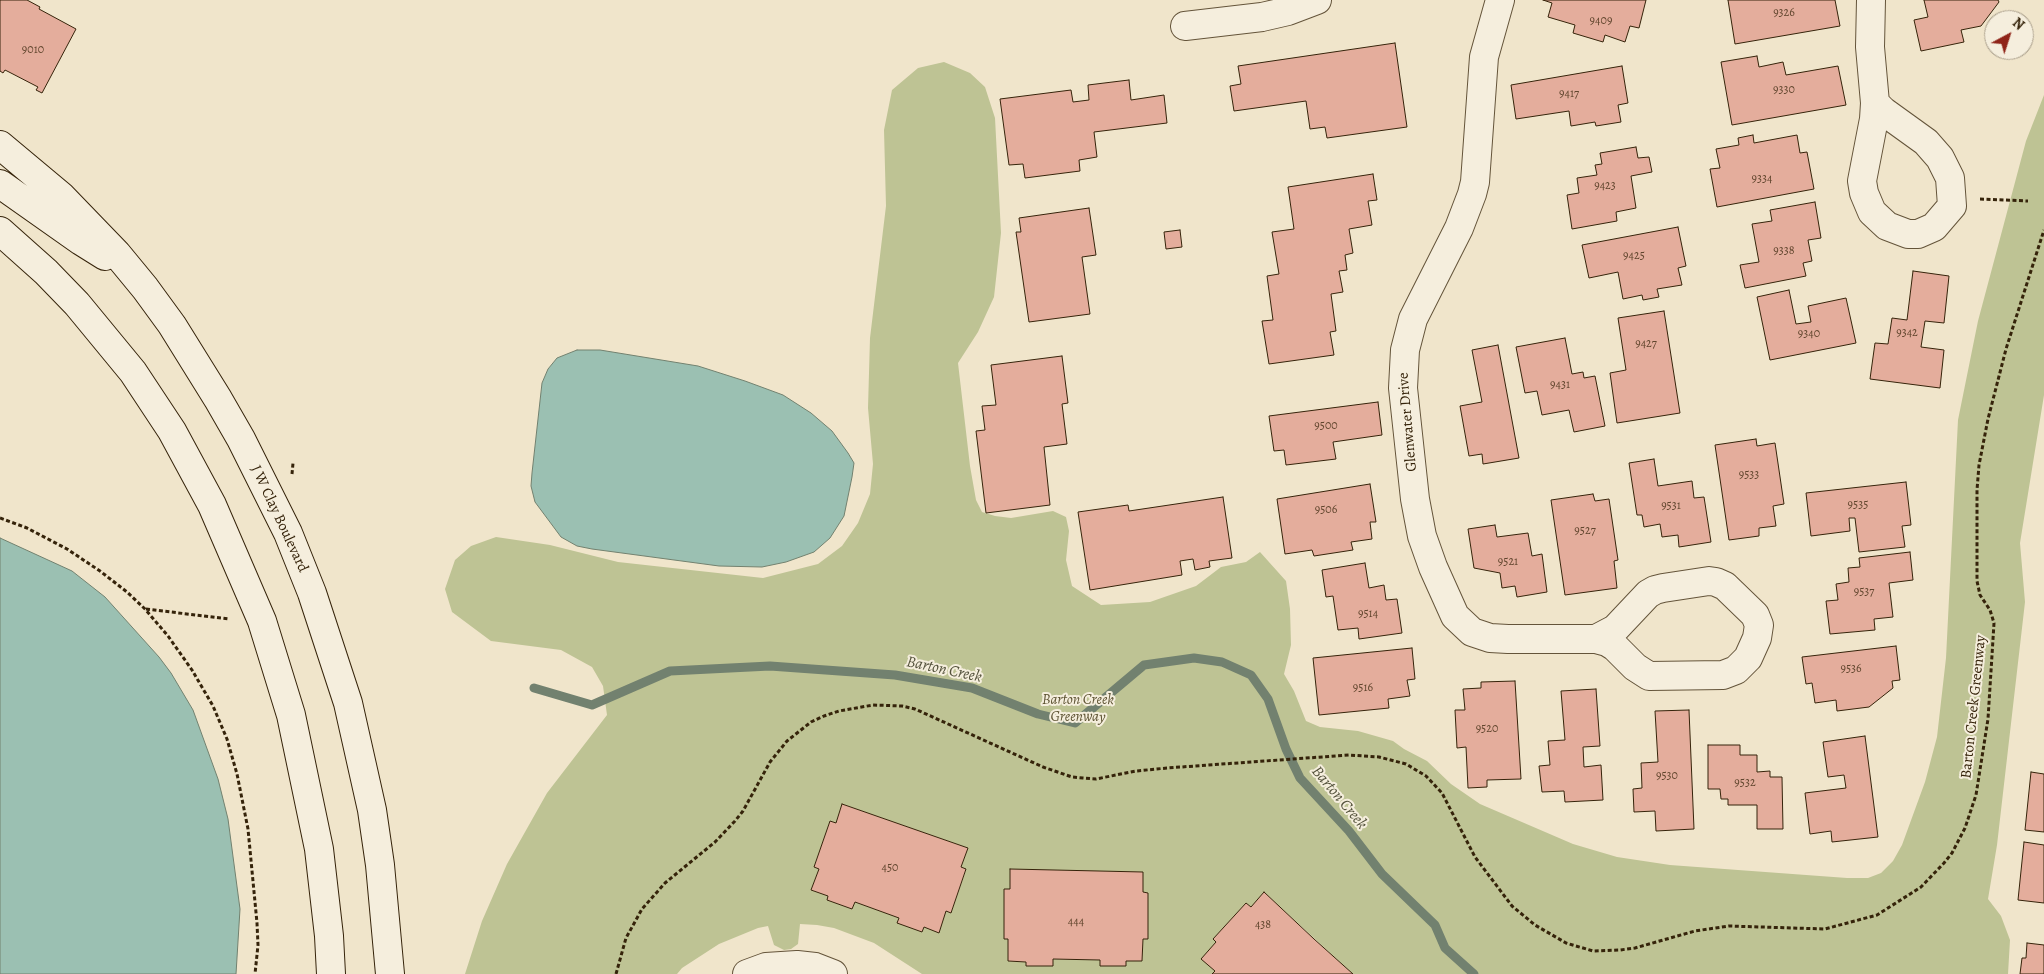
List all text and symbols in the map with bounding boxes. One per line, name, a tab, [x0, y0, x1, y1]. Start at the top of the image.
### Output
house number: 9326	[1773, 6, 1795, 20]
north arrow	[1984, 10, 2034, 60]
text: N	[2008, 13, 2028, 34]
house number: 9409	[1590, 14, 1612, 28]
house number: 9010	[22, 43, 44, 57]
house number: 9330	[1773, 83, 1795, 97]
house number: 9417	[1559, 87, 1579, 101]
house number: 9334	[1752, 172, 1772, 186]
house number: 9423	[1594, 179, 1616, 193]
house number: 9338	[1773, 244, 1795, 258]
house number: 9425	[1623, 249, 1645, 263]
house number: 9342	[1896, 326, 1918, 340]
house number: 9340	[1798, 327, 1820, 341]
house number: 9427	[1635, 337, 1657, 351]
street label: Glenwater Drive	[1395, 372, 1421, 472]
house number: 9431	[1550, 378, 1570, 392]
house number: 9500	[1314, 419, 1338, 433]
street label: J W Clay Boulevard	[246, 463, 312, 575]
house number: 9533	[1739, 468, 1759, 482]
house number: 9535	[1848, 498, 1868, 512]
house number: 9531	[1661, 499, 1681, 513]
house number: 9506	[1315, 503, 1337, 517]
house number: 9527	[1574, 524, 1596, 538]
house number: 9521	[1498, 555, 1518, 569]
house number: 9537	[1854, 585, 1874, 599]
house number: 9514	[1358, 607, 1378, 621]
street label: Barton Creek Greenway	[1958, 634, 1990, 780]
water label: Barton Creek	[904, 653, 984, 687]
house number: 9536	[1840, 662, 1862, 676]
house number: 9516	[1353, 681, 1373, 695]
park label: Barton Creek Greenway	[1042, 691, 1114, 726]
house number: 9520	[1476, 722, 1498, 736]
water label: Barton Creek	[1307, 762, 1371, 834]
house number: 9530	[1656, 769, 1678, 783]
house number: 9532	[1734, 776, 1756, 790]
house number: 450	[882, 861, 898, 875]
house number: 444	[1068, 915, 1084, 929]
house number: 438	[1255, 918, 1271, 932]

